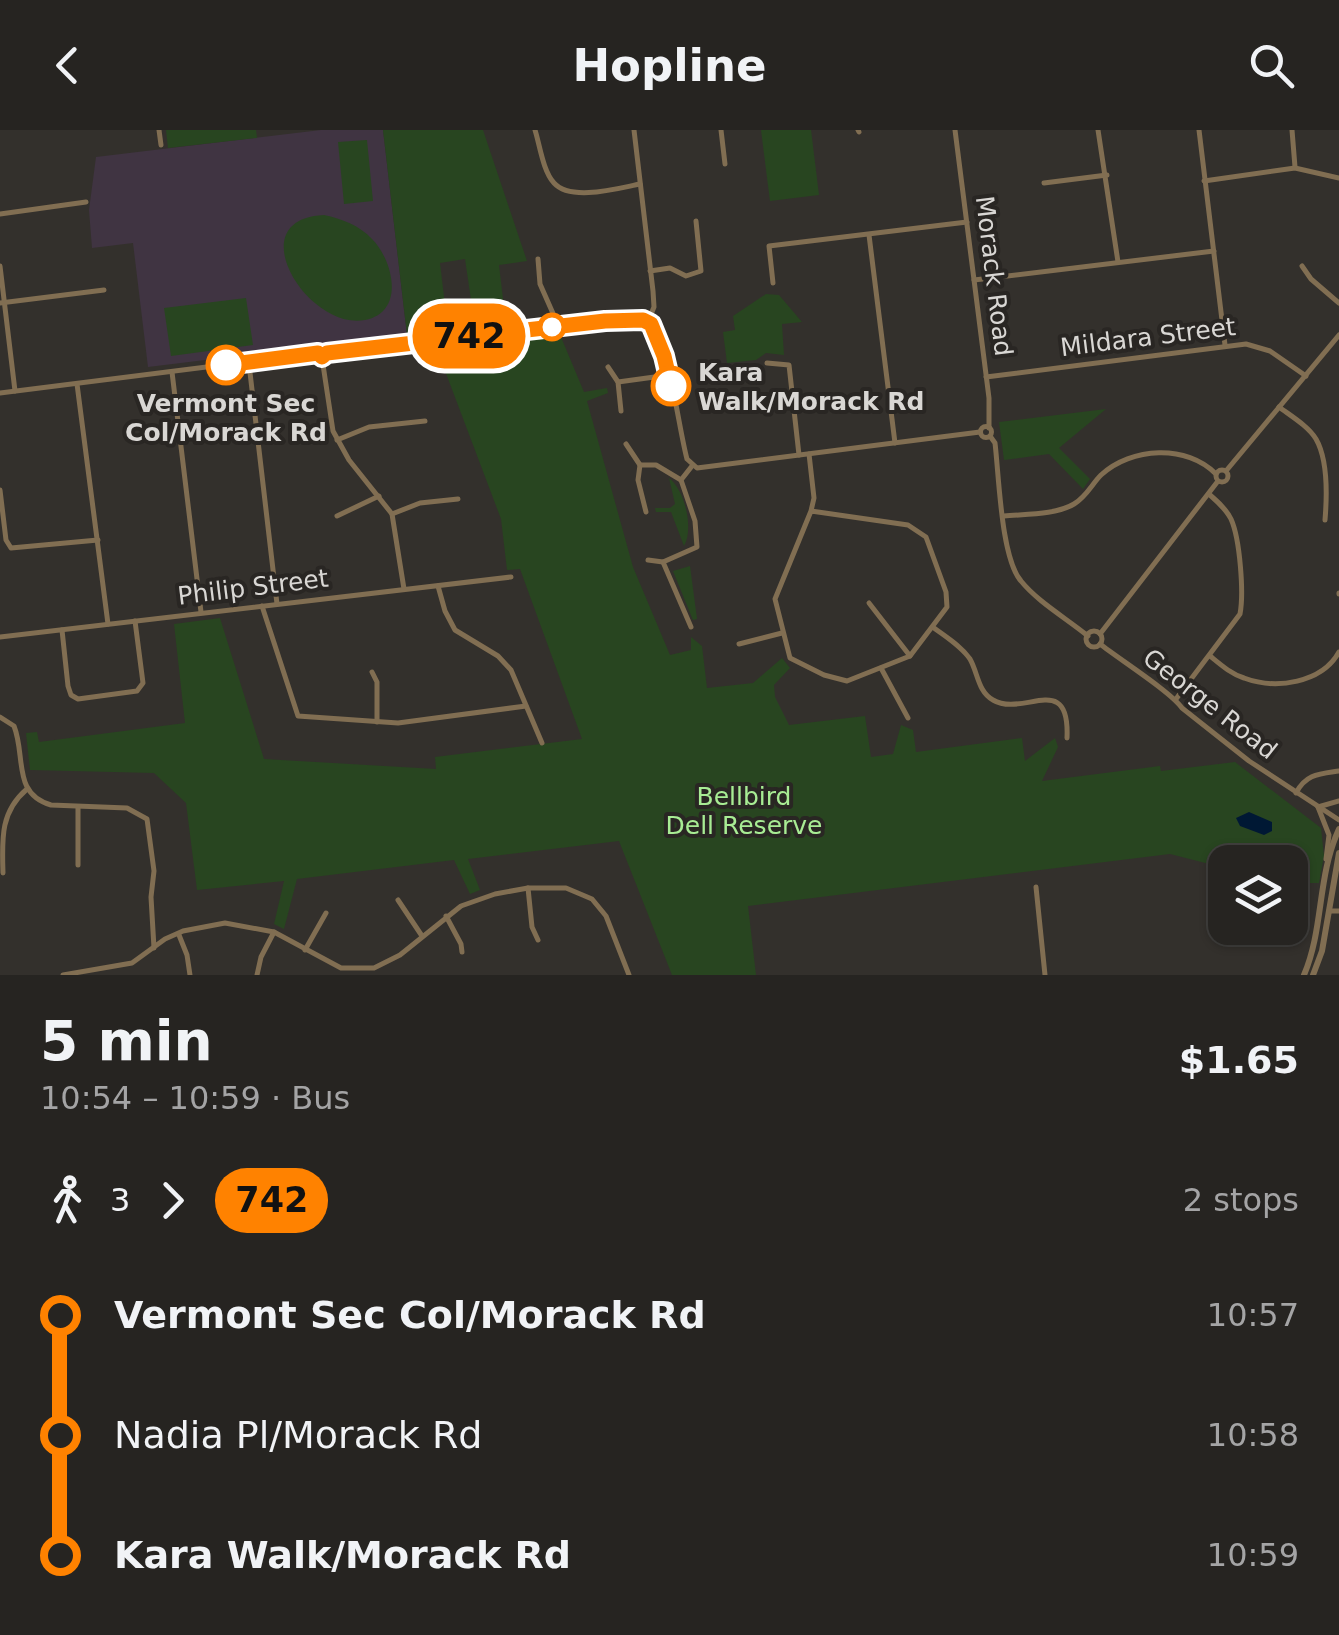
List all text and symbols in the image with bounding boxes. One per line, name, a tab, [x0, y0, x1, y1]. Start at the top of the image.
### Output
icon: back	[40, 38, 95, 93]
icon: search	[1244, 38, 1299, 93]
text: Hopline	[572, 39, 767, 92]
street label: Morack Road	[970, 194, 1018, 358]
line badge: 742	[412, 304, 526, 368]
street label: Mildara Street	[1059, 312, 1237, 362]
unlabelled marker	[539, 314, 565, 340]
text: 742	[432, 316, 506, 356]
marker: Vermont Sec Col/Morack Rd	[207, 346, 245, 384]
place label: Kara Walk/Morack Rd	[698, 358, 924, 416]
marker: Kara Walk/Morack Rd	[652, 367, 690, 405]
place label: Vermont Sec Col/Morack Rd	[125, 389, 327, 447]
street label: Philip Street	[176, 563, 330, 611]
street label: George Road	[1137, 643, 1283, 765]
park label: Bellbird Dell Reserve	[666, 782, 822, 840]
map controls	[1208, 845, 1308, 945]
button: layers	[1208, 845, 1308, 945]
text: 5 min	[40, 1009, 213, 1073]
text: $1.65	[1179, 1038, 1299, 1082]
text: 10:54 – 10:59 · Bus	[40, 1079, 350, 1117]
icon: walk	[40, 1173, 95, 1228]
icon: forward	[145, 1173, 200, 1228]
text: 742	[235, 1180, 308, 1220]
text: 3	[110, 1181, 130, 1219]
text: 2 stops	[1183, 1181, 1299, 1219]
text: Vermont Sec Col/Morack Rd	[114, 1293, 706, 1337]
text: 10:57	[1207, 1296, 1299, 1334]
text: Nadia Pl/Morack Rd	[114, 1413, 482, 1457]
text: 10:58	[1207, 1416, 1299, 1454]
text: Kara Walk/Morack Rd	[114, 1533, 571, 1577]
text: 10:59	[1207, 1536, 1299, 1574]

